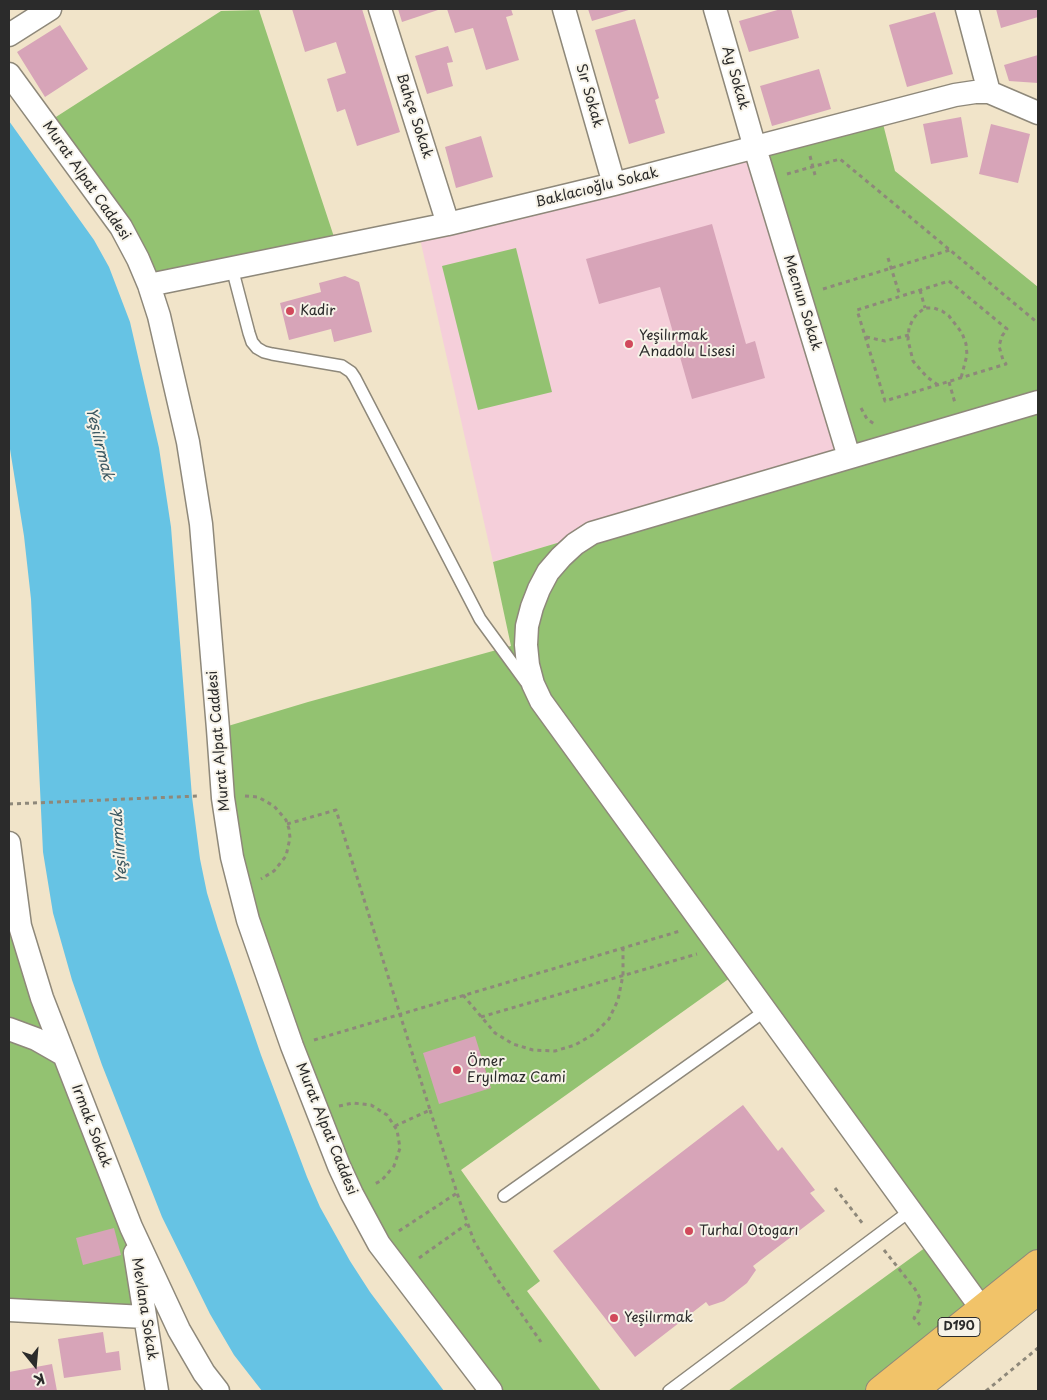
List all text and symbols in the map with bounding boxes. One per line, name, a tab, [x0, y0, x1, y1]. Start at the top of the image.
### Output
street label: Ay Sokak	[718, 44, 752, 112]
street label: Sır Sokak	[572, 62, 606, 130]
street label: Bahçe Sokak	[392, 71, 436, 161]
street label: Murat Alpat Caddesi	[39, 118, 133, 244]
street label: Baklacıoğlu Sokak	[534, 165, 660, 211]
street label: Mecnun Sokak	[779, 253, 825, 353]
place label: Kadir	[300, 303, 335, 319]
marker: Kadir	[284, 305, 296, 317]
place label: Yeşilırmak Anadolu Lisesi	[639, 328, 735, 361]
marker: Yeşilırmak Anadolu Lisesi	[623, 338, 635, 350]
water label: Yeşilırmak	[81, 406, 117, 482]
street label: Murat Alpat Caddesi	[204, 670, 234, 812]
water label: Yeşilırmak	[108, 808, 132, 884]
place label: Ömer Eryılmaz Cami	[467, 1054, 566, 1086]
street label: Murat Alpat Caddesi	[292, 1060, 360, 1198]
marker: Ömer Eryılmaz Cami	[451, 1064, 463, 1076]
street label: Irmak Sokak	[67, 1082, 115, 1170]
place label: Turhal Otogarı	[699, 1223, 798, 1239]
marker: Turhal Otogarı	[683, 1225, 695, 1237]
street label: Mevlana Sokak	[128, 1256, 160, 1362]
place label: Yeşilırmak	[624, 1310, 693, 1326]
marker: Yeşilırmak	[608, 1312, 620, 1324]
road number: D190	[938, 1318, 980, 1336]
north arrow	[10, 1340, 60, 1390]
text: K	[32, 1368, 48, 1391]

